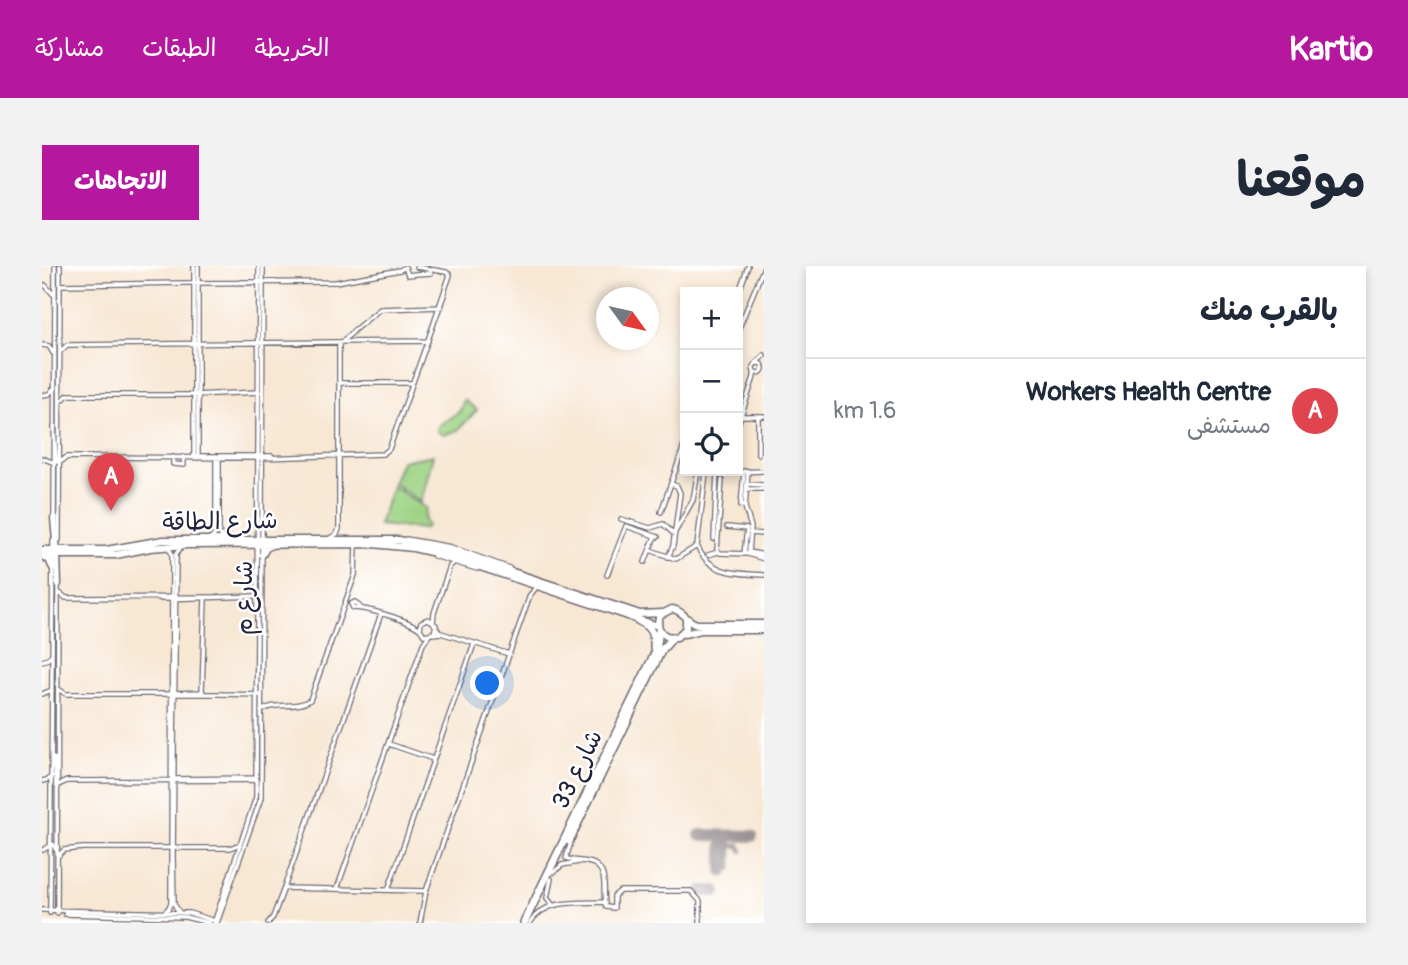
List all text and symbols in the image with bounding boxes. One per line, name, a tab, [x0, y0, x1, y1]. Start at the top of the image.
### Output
text: Kartio	[1289, 29, 1373, 70]
text: مشاركة	[35, 34, 104, 63]
text: الطبقات	[142, 34, 217, 63]
text: الخريطة	[255, 34, 329, 63]
button: الاتجاهات	[42, 145, 199, 220]
text: موقعنا	[1236, 150, 1366, 211]
north arrow	[596, 287, 659, 350]
map controls	[680, 287, 743, 476]
button: +	[680, 287, 743, 350]
text: بالقرب منك	[1200, 292, 1338, 329]
button: −	[680, 350, 743, 413]
text: Workers Health Centre	[1026, 376, 1271, 408]
text: 1.6 km	[834, 396, 896, 425]
text: A	[1308, 396, 1322, 425]
text: مستشفى	[1187, 411, 1271, 440]
button: locate	[680, 413, 743, 476]
pin: A	[88, 453, 134, 511]
street label: شارع الطاقة	[162, 506, 278, 539]
street label: شارع م	[230, 561, 262, 635]
your location	[470, 666, 504, 700]
street label: شارع 33	[546, 725, 611, 814]

